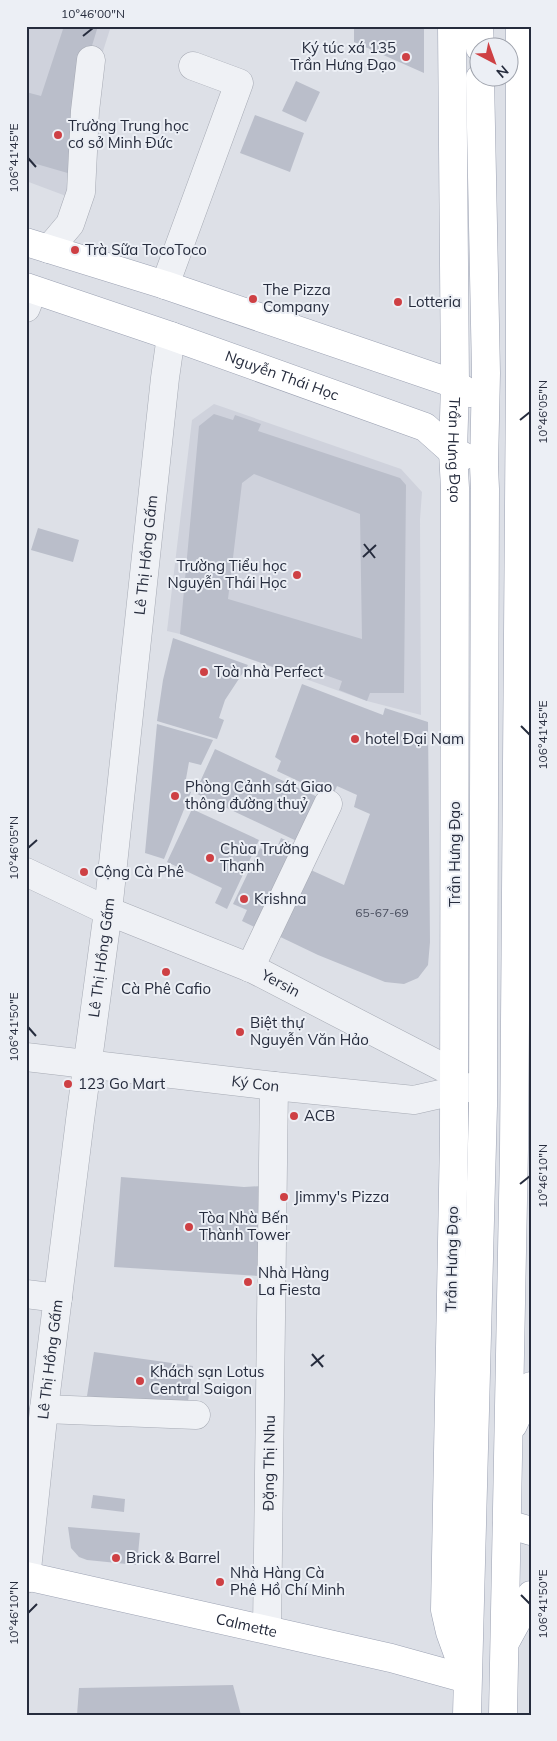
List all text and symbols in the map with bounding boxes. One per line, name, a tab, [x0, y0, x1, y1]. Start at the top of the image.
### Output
text: 10°46'00"N	[61, 6, 125, 21]
place label: Ký túc xá 135 Trần Hưng Đạo	[290, 38, 396, 74]
north arrow	[470, 38, 520, 88]
marker: Ký túc xá 135 Trần Hưng Đạo	[400, 51, 412, 63]
text: N	[493, 62, 512, 82]
place label: Trường Trung học cơ sở Minh Đức	[68, 116, 189, 152]
text: 106°41'45"E	[6, 123, 21, 193]
marker: Trường Trung học cơ sở Minh Đức	[52, 129, 64, 141]
place label: Trà Sữa TocoToco	[85, 240, 207, 259]
marker: Trà Sữa TocoToco	[69, 244, 81, 256]
place label: The Pizza Company	[263, 280, 331, 316]
place label: Lotteria	[408, 292, 461, 311]
marker: The Pizza Company	[247, 293, 259, 305]
marker: Lotteria	[392, 296, 404, 308]
street label: Nguyễn Thái Học	[223, 346, 342, 404]
text: 10°46'05"N	[535, 380, 550, 444]
street label: Trần Hưng Đạo	[444, 397, 465, 503]
street label: Lê Thị Hồng Gấm	[130, 494, 161, 616]
place label: Trường Tiểu học Nguyễn Thái Học	[168, 556, 287, 592]
marker: Trường Tiểu học Nguyễn Thái Học	[291, 569, 303, 581]
place label: Toà nhà Perfect	[214, 662, 323, 681]
marker: Toà nhà Perfect	[198, 666, 210, 678]
text: 106°41'45"E	[535, 700, 550, 770]
place label: hotel Đại Nam	[365, 729, 464, 748]
marker: hotel Đại Nam	[349, 733, 361, 745]
place label: Phòng Cảnh sát Giao thông đường thuỷ	[185, 777, 332, 813]
marker: Phòng Cảnh sát Giao thông đường thuỷ	[169, 790, 181, 802]
street label: Trần Hưng Đạo	[445, 801, 464, 907]
text: 10°46'05"N	[6, 816, 21, 880]
place label: Chùa Trường Thạnh	[220, 839, 309, 875]
marker: Chùa Trường Thạnh	[204, 852, 216, 864]
place label: Cộng Cà Phê	[94, 862, 184, 881]
marker: Cộng Cà Phê	[78, 866, 90, 878]
place label: Krishna	[254, 889, 307, 908]
marker: Krishna	[238, 893, 250, 905]
street label: Lê Thị Hồng Gấm	[84, 897, 118, 1019]
house number: 65-67-69	[355, 905, 409, 920]
street label: Yersin	[257, 964, 303, 1001]
marker: Cà Phê Cafio	[160, 966, 172, 978]
place label: Cà Phê Cafio	[121, 979, 211, 998]
text: 106°41'50"E	[6, 992, 21, 1062]
place label: Biệt thự Nguyễn Văn Hảo	[250, 1013, 369, 1049]
marker: Biệt thự Nguyễn Văn Hảo	[234, 1026, 246, 1038]
street label: Ký Con	[230, 1071, 280, 1095]
place label: 123 Go Mart	[78, 1074, 165, 1093]
marker: 123 Go Mart	[62, 1078, 74, 1090]
place label: ACB	[304, 1106, 335, 1125]
marker: ACB	[288, 1110, 300, 1122]
text: 10°46'10"N	[535, 1144, 550, 1208]
place label: Jimmy's Pizza	[294, 1187, 389, 1206]
marker: Jimmy's Pizza	[278, 1191, 290, 1203]
street label: Trần Hưng Đạo	[441, 1206, 462, 1312]
place label: Tòa Nhà Bến Thành Tower	[199, 1208, 291, 1244]
marker: Tòa Nhà Bến Thành Tower	[183, 1221, 195, 1233]
place label: Nhà Hàng La Fiesta	[258, 1263, 329, 1299]
marker: Nhà Hàng La Fiesta	[242, 1276, 254, 1288]
street label: Lê Thị Hồng Gấm	[33, 1298, 67, 1420]
place label: Khách sạn Lotus Central Saigon	[150, 1362, 265, 1398]
marker: Khách sạn Lotus Central Saigon	[134, 1375, 146, 1387]
street label: Ðặng Thị Nhu	[259, 1415, 279, 1511]
place label: Brick & Barrel	[126, 1548, 220, 1567]
marker: Brick & Barrel	[110, 1552, 122, 1564]
place label: Nhà Hàng Cà Phê Hồ Chí Minh	[230, 1563, 345, 1599]
text: 106°41'50"E	[535, 1569, 550, 1639]
marker: Nhà Hàng Cà Phê Hồ Chí Minh	[214, 1576, 226, 1588]
text: 10°46'10"N	[6, 1581, 21, 1645]
street label: Calmette	[214, 1609, 279, 1641]

